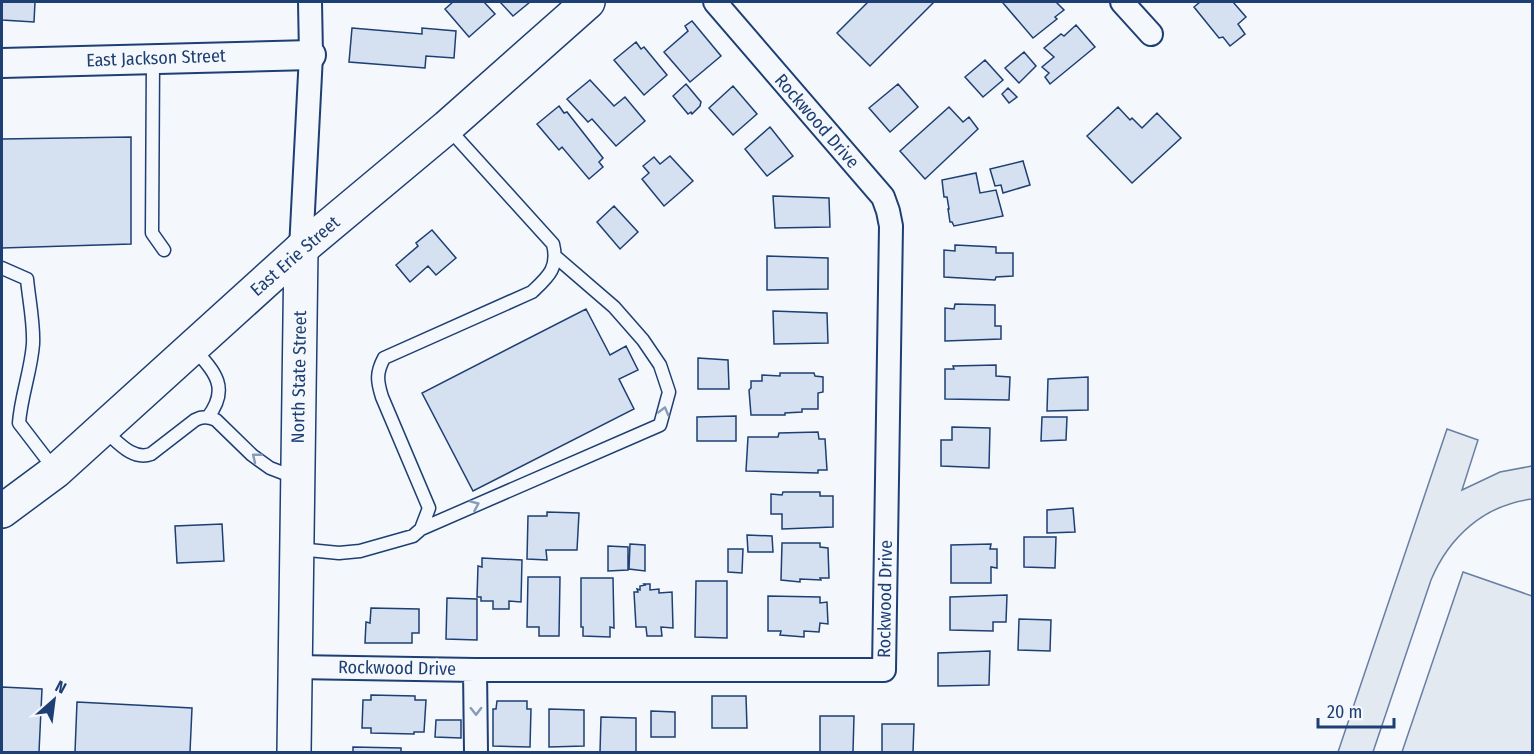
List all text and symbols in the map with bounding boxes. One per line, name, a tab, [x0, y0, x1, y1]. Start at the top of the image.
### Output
street label: East Jackson Street	[86, 45, 226, 71]
street label: Rockwood Drive	[770, 69, 864, 173]
street label: East Erie Street	[246, 211, 344, 301]
street label: North State Street	[287, 310, 311, 444]
one-way arrow	[656, 406, 669, 416]
one-way arrow	[252, 454, 263, 465]
one-way arrow	[469, 501, 480, 513]
street label: Rockwood Drive	[873, 540, 897, 658]
street label: Rockwood Drive	[338, 656, 456, 680]
north arrow	[24, 670, 84, 730]
text: N	[52, 677, 70, 698]
scale bar	[1318, 691, 1394, 729]
text: 20 m	[1327, 701, 1362, 723]
one-way arrow	[469, 707, 482, 716]

